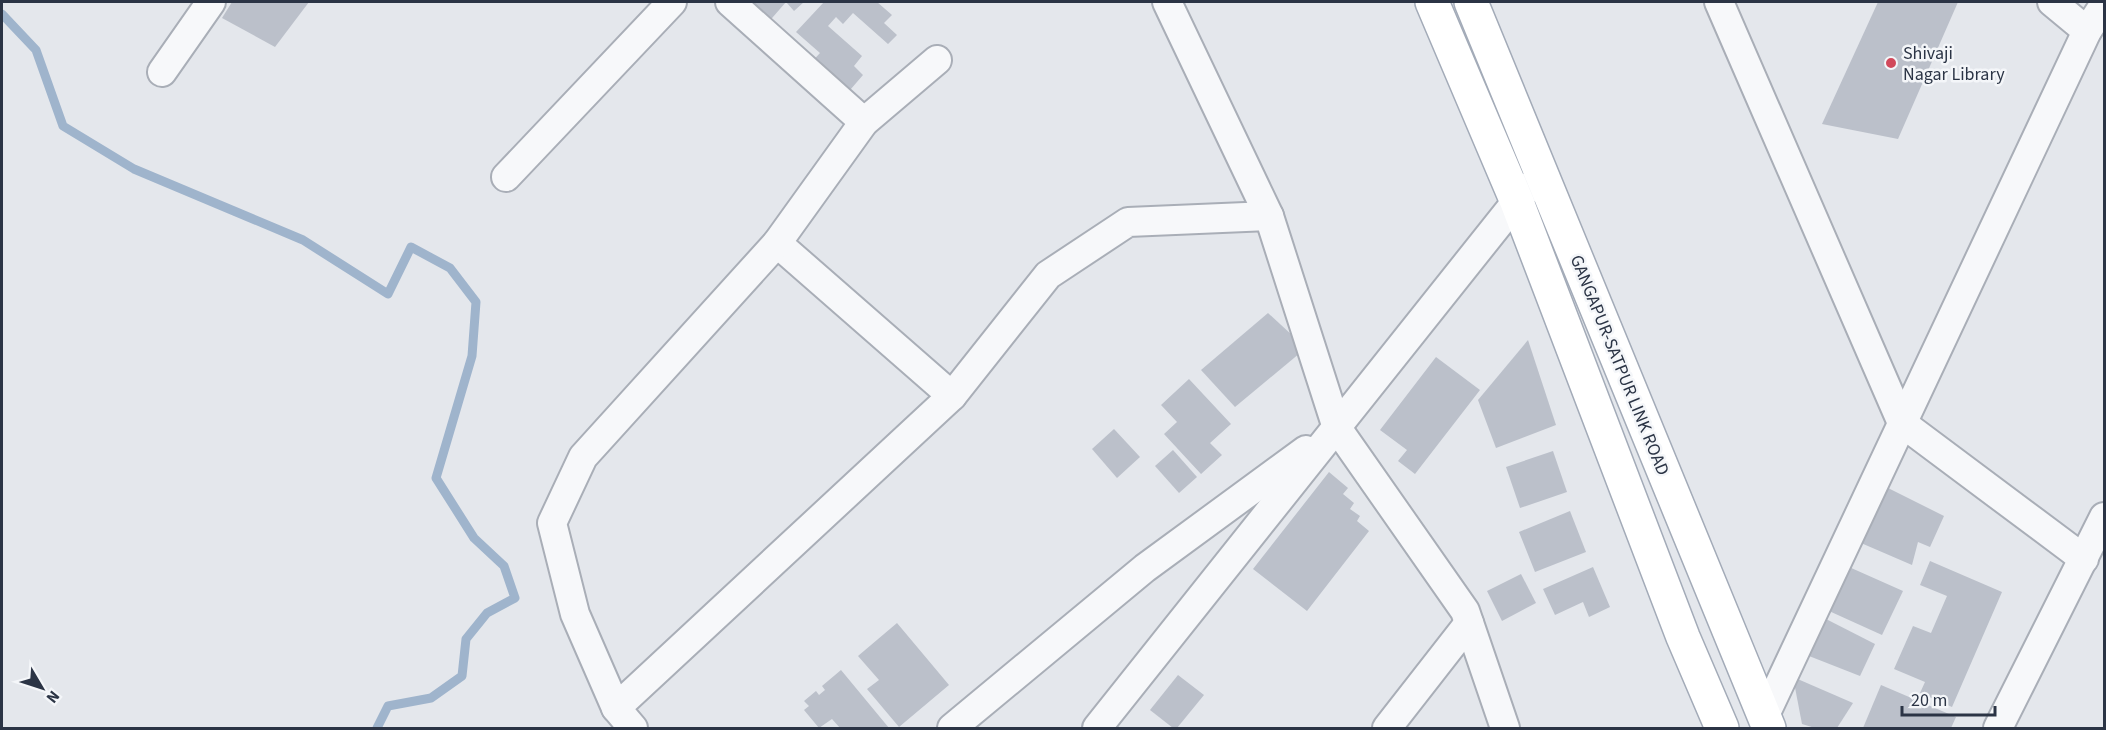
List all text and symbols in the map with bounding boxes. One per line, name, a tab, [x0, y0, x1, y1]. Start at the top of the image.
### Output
place label: Shivaji Nagar Library	[1903, 41, 2005, 87]
marker: Shivaji Nagar Library	[1884, 56, 1898, 70]
street label: GANGAPUR-SATPUR LINK ROAD	[1564, 251, 1675, 479]
north arrow	[12, 658, 72, 718]
scale bar	[1902, 679, 1995, 717]
text: N	[41, 686, 65, 708]
text: 20 m	[1911, 688, 1947, 713]

